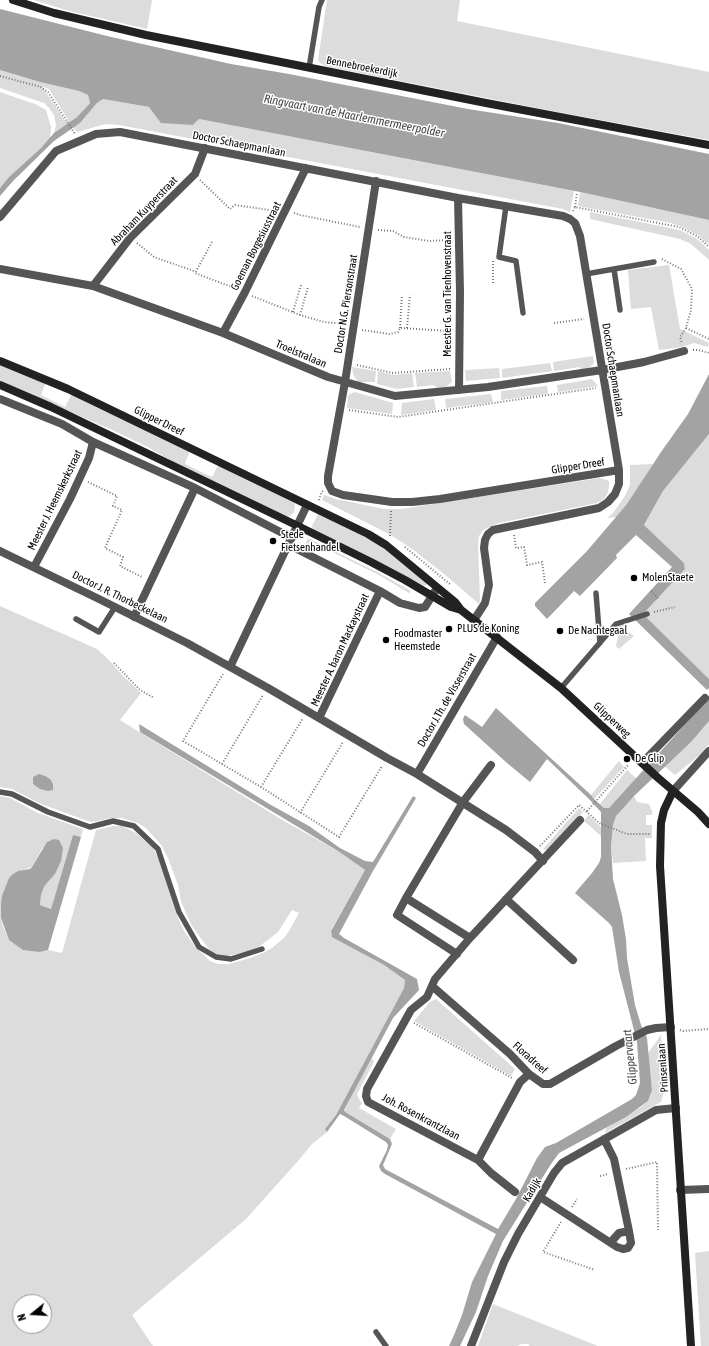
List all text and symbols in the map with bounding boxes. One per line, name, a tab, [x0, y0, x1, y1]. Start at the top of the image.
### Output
street label: Bennebroekerdijk	[325, 54, 399, 80]
water label: Ringvaart van de Haarlemmermeerpolder	[263, 91, 445, 141]
street label: Doctor Schaepmanlaan	[191, 128, 287, 160]
street label: Abraham Kuyperstraat	[108, 174, 180, 248]
street label: Goeman Borgesiusstraat	[228, 199, 284, 293]
street label: Meester G. van Tienhovenstraat	[441, 231, 455, 357]
street label: Doctor N.G. Piersonstraat	[332, 254, 360, 354]
street label: Doctor Schaepmanlaan	[599, 322, 627, 418]
street label: Troelstralaan	[273, 337, 329, 371]
street label: Glipper Dreef	[132, 403, 186, 439]
street label: Meester J. Heemskerkstraat	[25, 448, 85, 552]
street label: Glipper Dreef	[550, 455, 606, 477]
place label: Stede Fietsenhandel	[281, 528, 339, 554]
marker: Stede Fietsenhandel	[268, 536, 278, 546]
street label: Doctor J. R. Thorbeckelaan	[70, 568, 170, 626]
place label: MolenStaete	[642, 571, 694, 585]
marker: MolenStaete	[629, 573, 639, 583]
street label: Meester A. baron Mackaystraat	[308, 591, 372, 709]
place label: PLUS de Koning	[457, 622, 519, 636]
marker: PLUS de Koning	[444, 624, 454, 634]
place label: De Nachtegaal	[568, 624, 627, 638]
marker: De Nachtegaal	[555, 626, 565, 636]
place label: Foodmaster Heemstede	[394, 627, 442, 653]
marker: Foodmaster Heemstede	[381, 635, 391, 645]
street label: Doctor J.Th. de Visserstraat	[415, 651, 479, 749]
street label: Glipperweg	[591, 699, 633, 741]
place label: De Glip	[635, 752, 664, 766]
marker: De Glip	[622, 754, 632, 764]
water label: Glippervaart	[620, 1029, 640, 1085]
street label: Floradreef	[510, 1039, 550, 1077]
street label: Prinsenlaan	[655, 1043, 671, 1093]
street label: Joh. Rosenkrantzlaan	[380, 1091, 462, 1143]
street label: Kadijk	[520, 1176, 544, 1204]
north arrow	[12, 1294, 52, 1334]
text: N	[15, 1312, 28, 1322]

